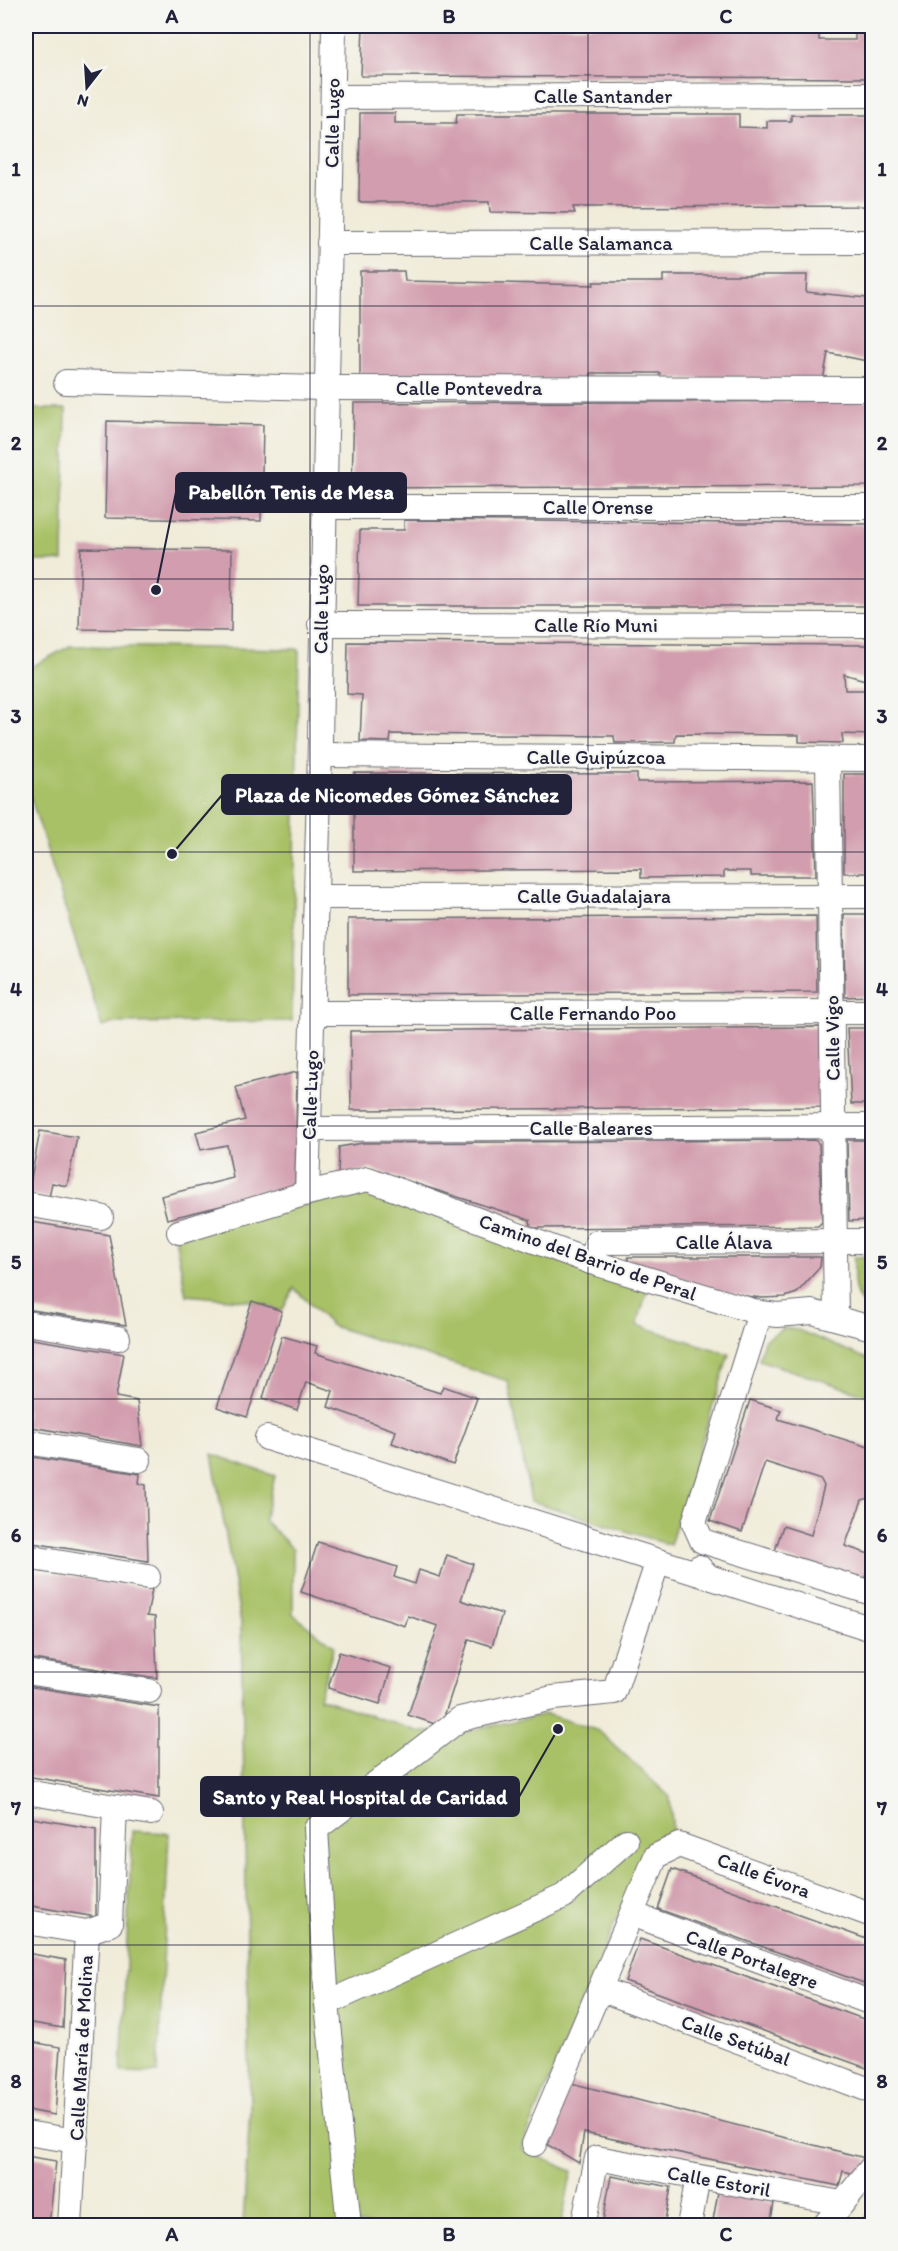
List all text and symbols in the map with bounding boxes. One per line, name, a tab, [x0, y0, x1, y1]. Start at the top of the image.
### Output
text: A	[165, 4, 179, 28]
text: B	[443, 4, 456, 28]
text: C	[720, 4, 733, 28]
north arrow	[57, 57, 117, 117]
street label: Calle Lugo	[319, 78, 345, 168]
street label: Calle Santander	[534, 84, 672, 108]
text: N	[75, 90, 91, 112]
text: 1	[11, 157, 21, 181]
text: 1	[877, 157, 887, 181]
street label: Calle Salamanca	[529, 231, 673, 255]
street label: Calle Pontevedra	[396, 376, 543, 400]
text: 2	[11, 431, 22, 455]
text: 2	[877, 431, 888, 455]
callout: Pabellón Tenis de Mesa	[176, 473, 406, 512]
text: Pabellón Tenis de Mesa	[188, 479, 394, 504]
street label: Calle Orense	[543, 495, 653, 519]
street label: Calle Lugo	[308, 564, 334, 654]
street label: Calle Río Muni	[534, 613, 658, 637]
text: 3	[11, 704, 22, 728]
text: 3	[877, 704, 888, 728]
street label: Calle Guipúzcoa	[526, 745, 666, 769]
callout: Plaza de Nicomedes Gómez Sánchez	[222, 775, 571, 814]
text: Plaza de Nicomedes Gómez Sánchez	[235, 782, 559, 807]
street label: Calle Guadalajara	[517, 884, 671, 908]
text: 4	[10, 977, 22, 1001]
text: 4	[876, 977, 888, 1001]
street label: Calle Vigo	[819, 995, 845, 1081]
street label: Calle Fernando Poo	[510, 1001, 676, 1025]
street label: Calle Lugo	[296, 1049, 324, 1141]
street label: Calle Baleares	[529, 1116, 653, 1140]
street label: Camino del Barrio de Peral	[476, 1208, 700, 1306]
street label: Calle Álava	[675, 1230, 773, 1254]
text: 5	[11, 1250, 22, 1274]
text: 5	[877, 1250, 888, 1274]
text: 6	[11, 1523, 22, 1547]
text: 6	[877, 1523, 888, 1547]
callout: Santo y Real Hospital de Caridad	[201, 1777, 519, 1816]
text: Santo y Real Hospital de Caridad	[213, 1784, 508, 1810]
text: 7	[10, 1796, 21, 1820]
text: 7	[876, 1796, 887, 1820]
street label: Calle Évora	[714, 1847, 814, 1903]
street label: Calle Portalegre	[683, 1924, 821, 1994]
street label: Calle María de Molina	[64, 1954, 98, 2141]
street label: Calle Setúbal	[678, 2009, 794, 2071]
text: 8	[11, 2069, 22, 2093]
text: 8	[877, 2069, 888, 2093]
street label: Calle Estoril	[665, 2160, 773, 2202]
text: A	[165, 2222, 179, 2246]
text: B	[443, 2222, 456, 2246]
text: C	[720, 2222, 733, 2246]

